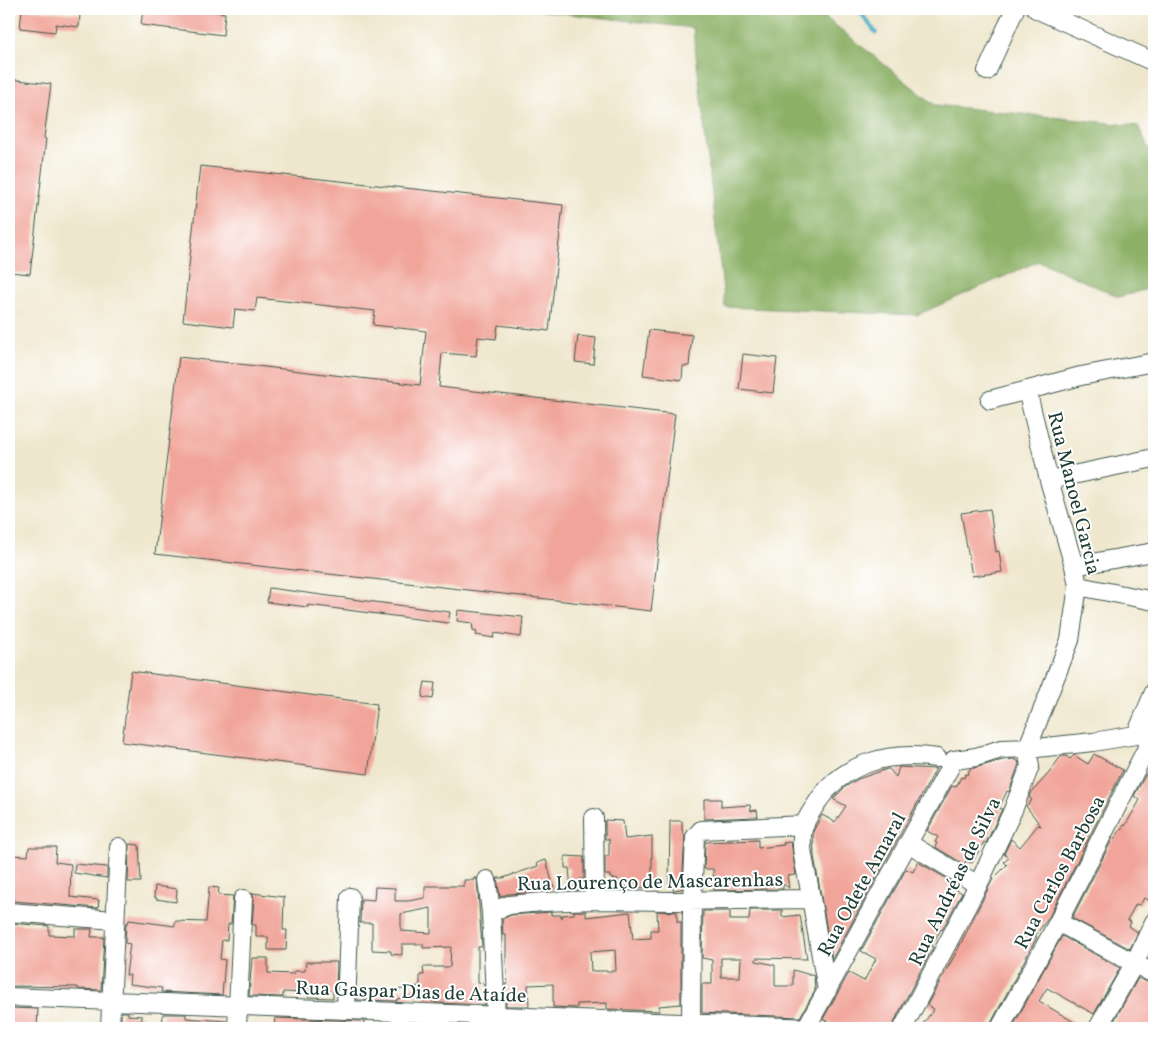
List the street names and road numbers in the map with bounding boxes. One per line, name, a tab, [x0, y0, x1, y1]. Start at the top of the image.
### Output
street label: Rua Manoel Garcia	[1039, 409, 1107, 578]
street label: Rua Carlos Barbosa	[1008, 791, 1113, 955]
street label: Rua Andréas de Silva	[903, 793, 1009, 971]
street label: Rua Odete Amaral	[812, 808, 914, 962]
street label: Rua Lourenço de Mascarenhas	[517, 867, 783, 899]
street label: Rua Gaspar Dias de Ataíde	[295, 975, 527, 1011]

